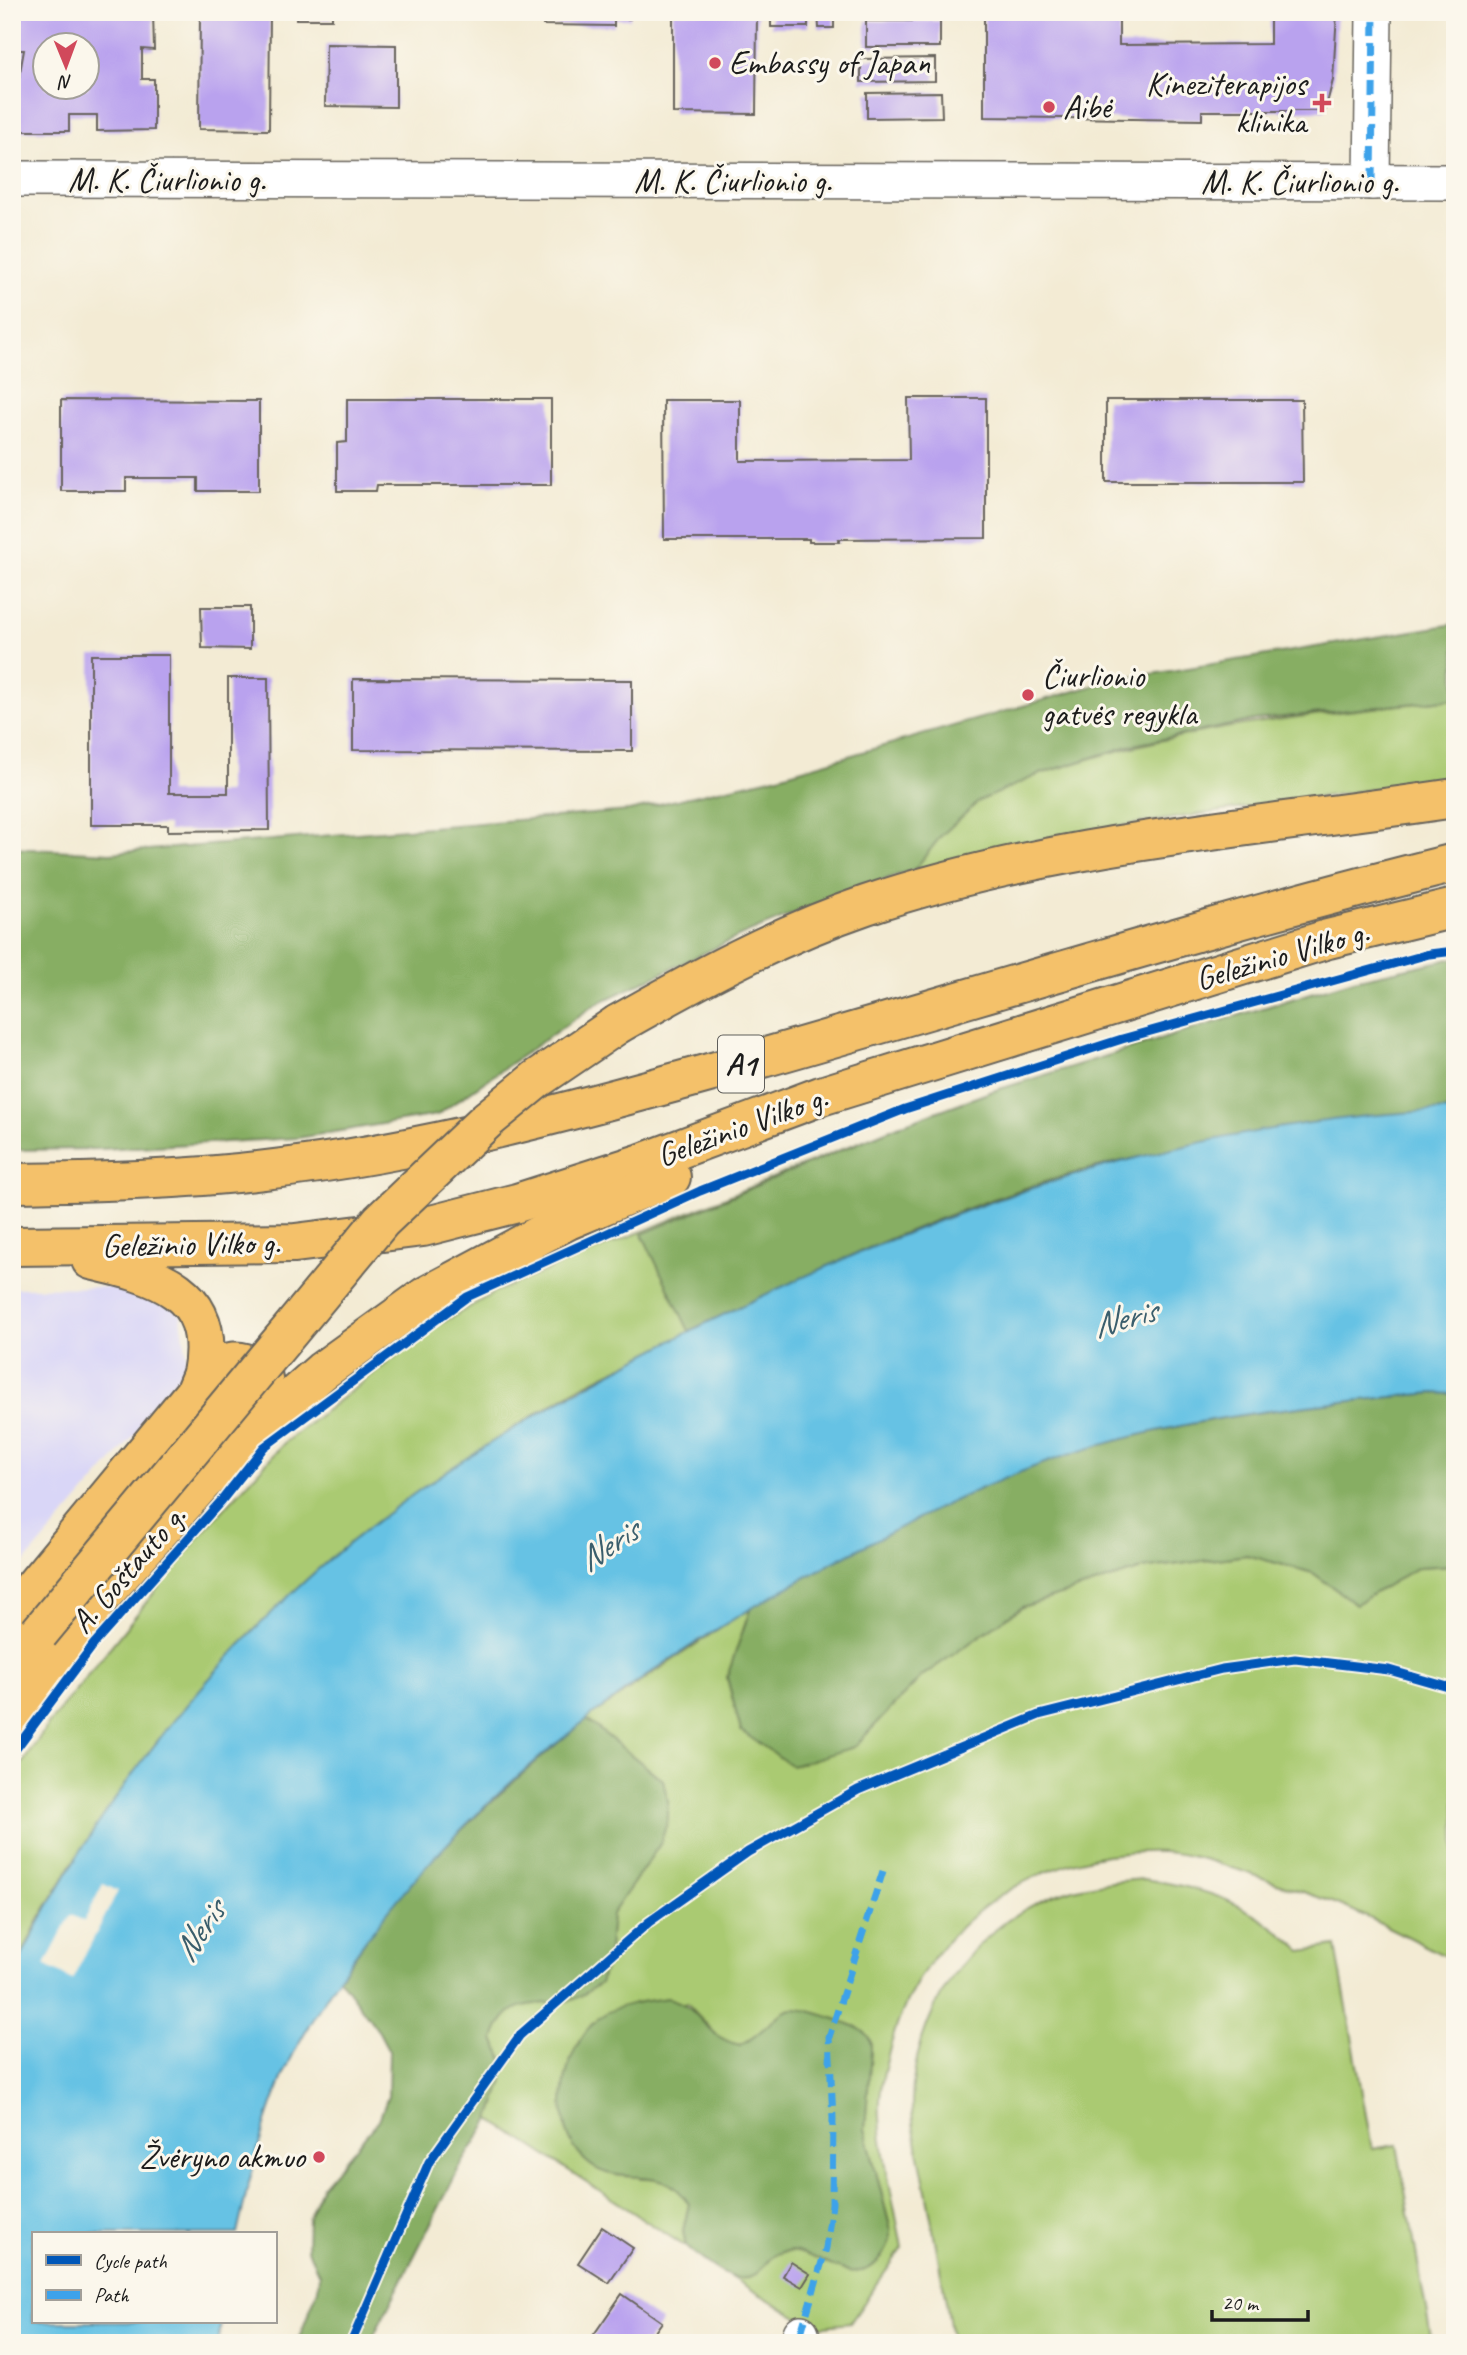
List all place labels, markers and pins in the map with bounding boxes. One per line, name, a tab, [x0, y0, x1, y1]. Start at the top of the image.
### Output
place label: Embassy of Japan	[729, 42, 930, 84]
marker: Embassy of Japan	[707, 55, 723, 71]
place label: Kineziterapijos klinika	[1146, 63, 1309, 143]
place label: Aibė	[1063, 86, 1114, 128]
marker: Kineziterapijos klinika	[1312, 93, 1332, 113]
marker: Aibė	[1041, 99, 1057, 115]
place label: Čiurlionio gatvės regykla	[1042, 655, 1198, 735]
marker: Čiurlionio gatvės regykla	[1020, 687, 1036, 703]
place label: Žvėryno akmuo	[139, 2136, 307, 2178]
marker: Žvėryno akmuo	[311, 2149, 327, 2165]

